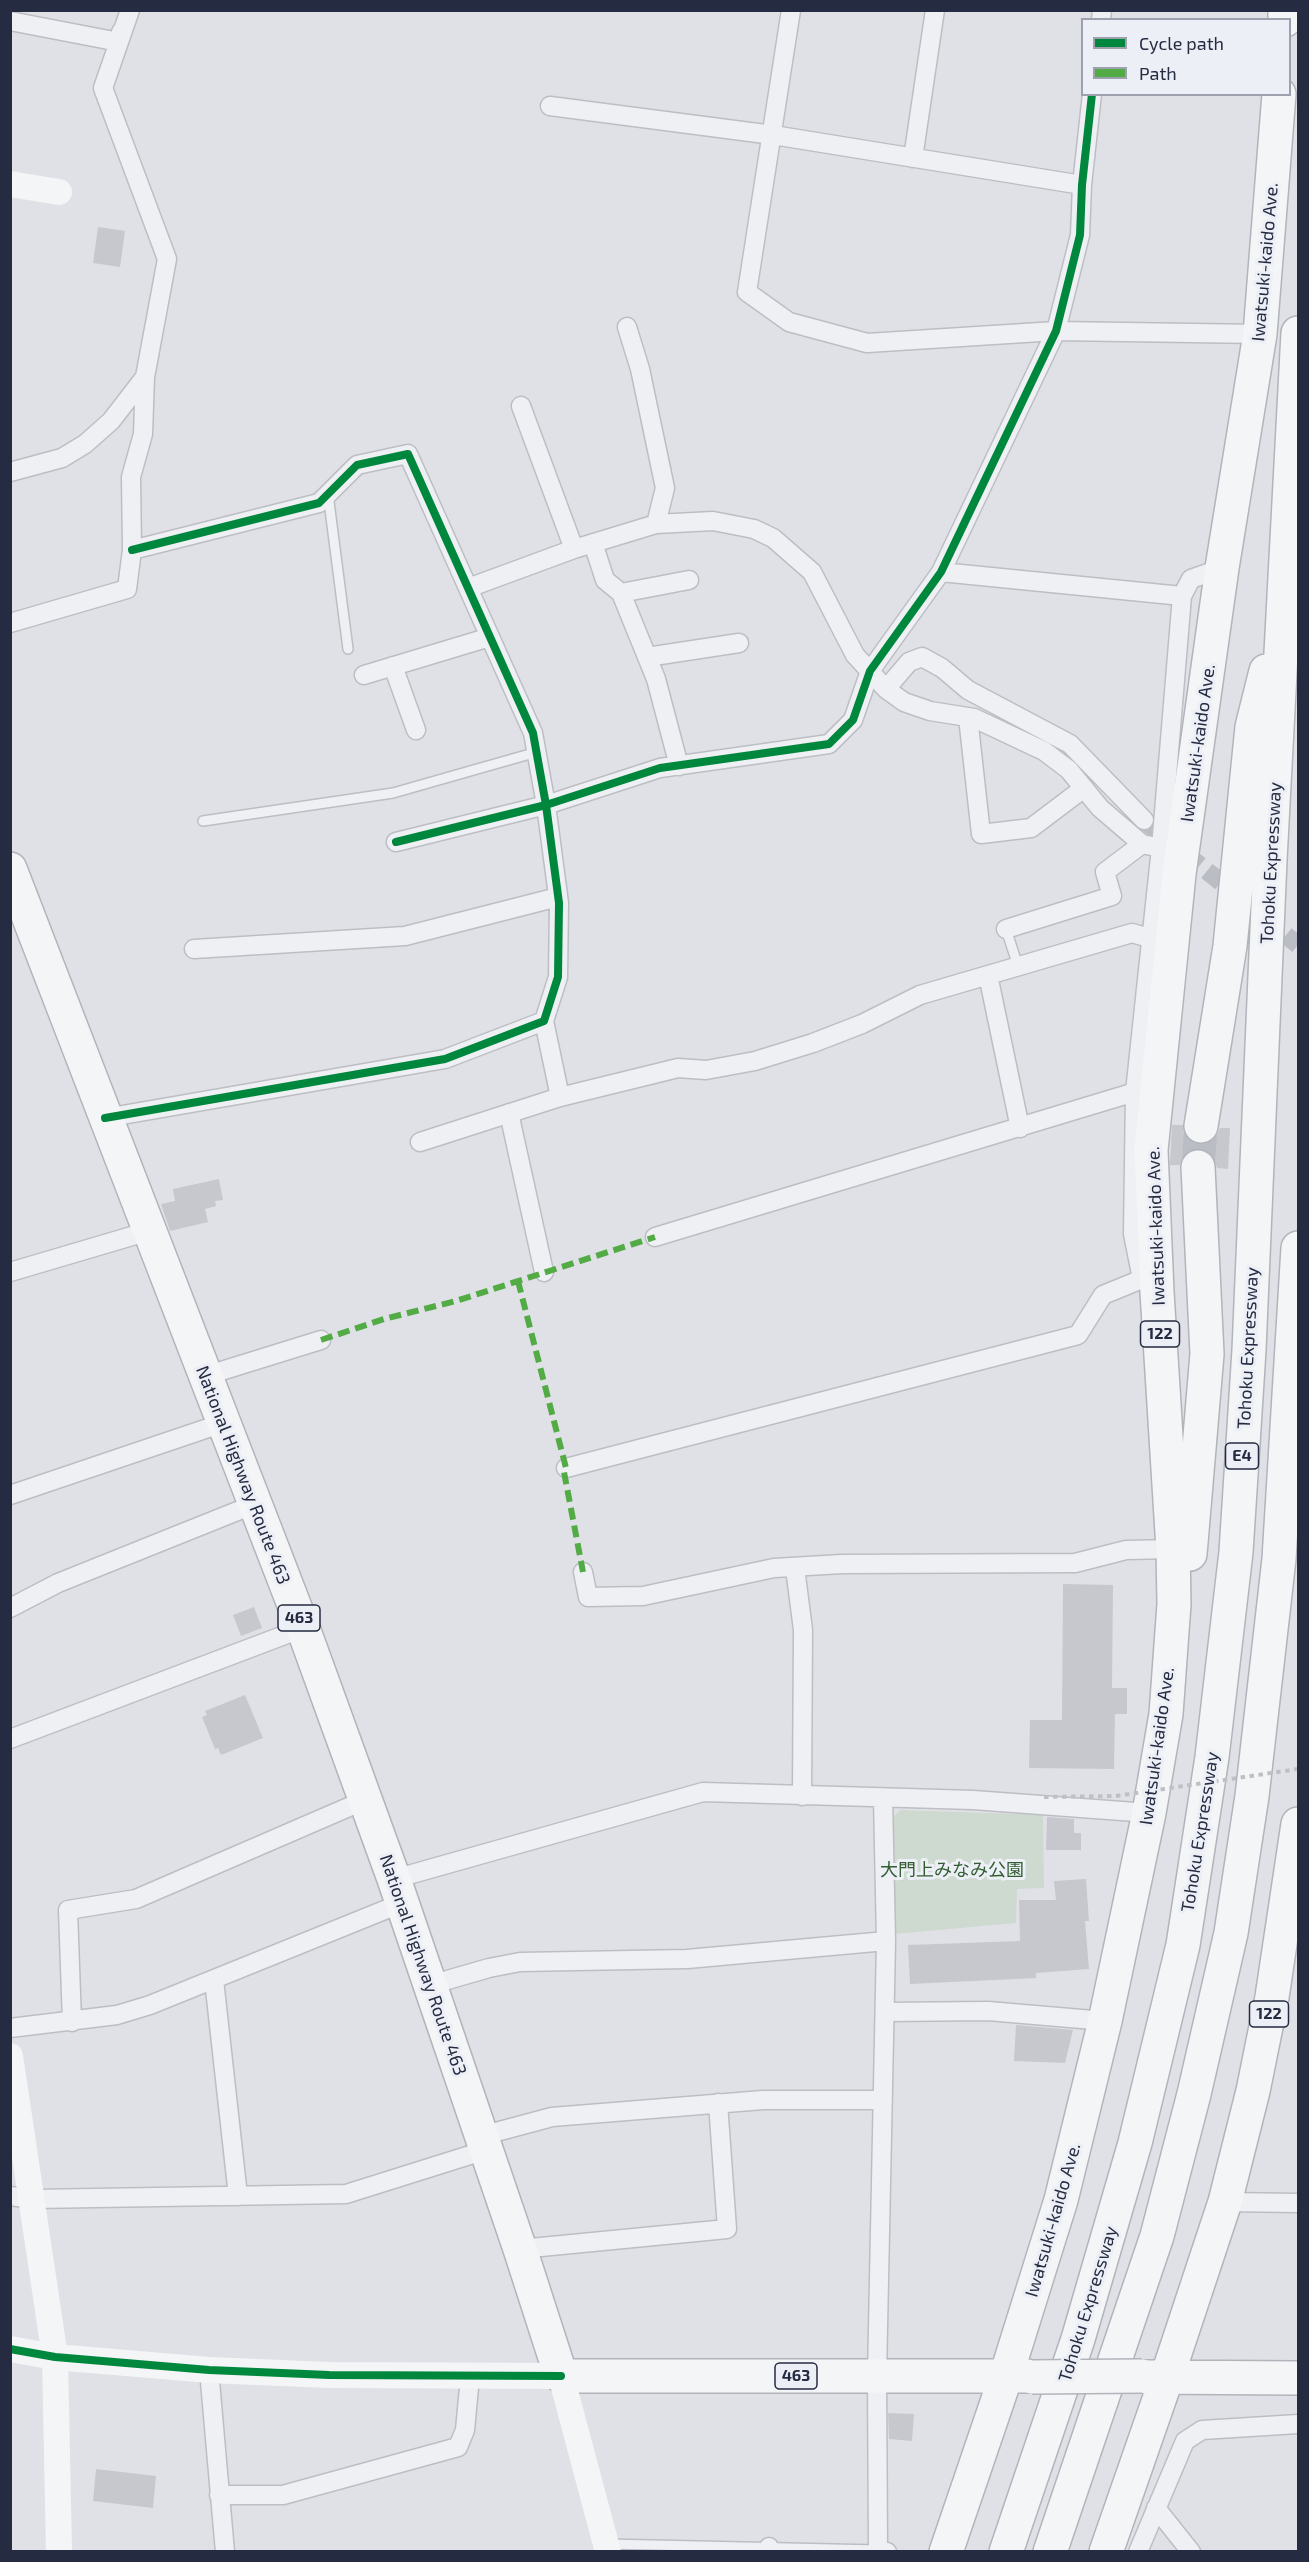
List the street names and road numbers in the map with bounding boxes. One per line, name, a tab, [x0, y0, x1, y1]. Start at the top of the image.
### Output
street label: Iwatsuki-kaido Ave.	[1247, 182, 1283, 342]
street label: Iwatsuki-kaido Ave.	[1176, 663, 1220, 823]
street label: Tohoku Expressway	[1256, 782, 1286, 944]
street label: Iwatsuki-kaido Ave.	[1142, 1146, 1170, 1306]
street label: Tohoku Expressway	[1233, 1267, 1263, 1429]
road number: 122	[1140, 1321, 1180, 1347]
street label: National Highway Route 463	[191, 1363, 295, 1587]
road number: E4	[1226, 1443, 1258, 1469]
road number: 463	[278, 1605, 320, 1631]
street label: Iwatsuki-kaido Ave.	[1135, 1666, 1179, 1826]
street label: Tohoku Expressway	[1177, 1750, 1223, 1914]
street label: National Highway Route 463	[375, 1852, 471, 2078]
road number: 122	[1250, 2001, 1288, 2027]
street label: Iwatsuki-kaido Ave.	[1021, 2140, 1085, 2300]
street label: Tohoku Expressway	[1054, 2223, 1122, 2385]
road number: 463	[775, 2363, 817, 2389]

